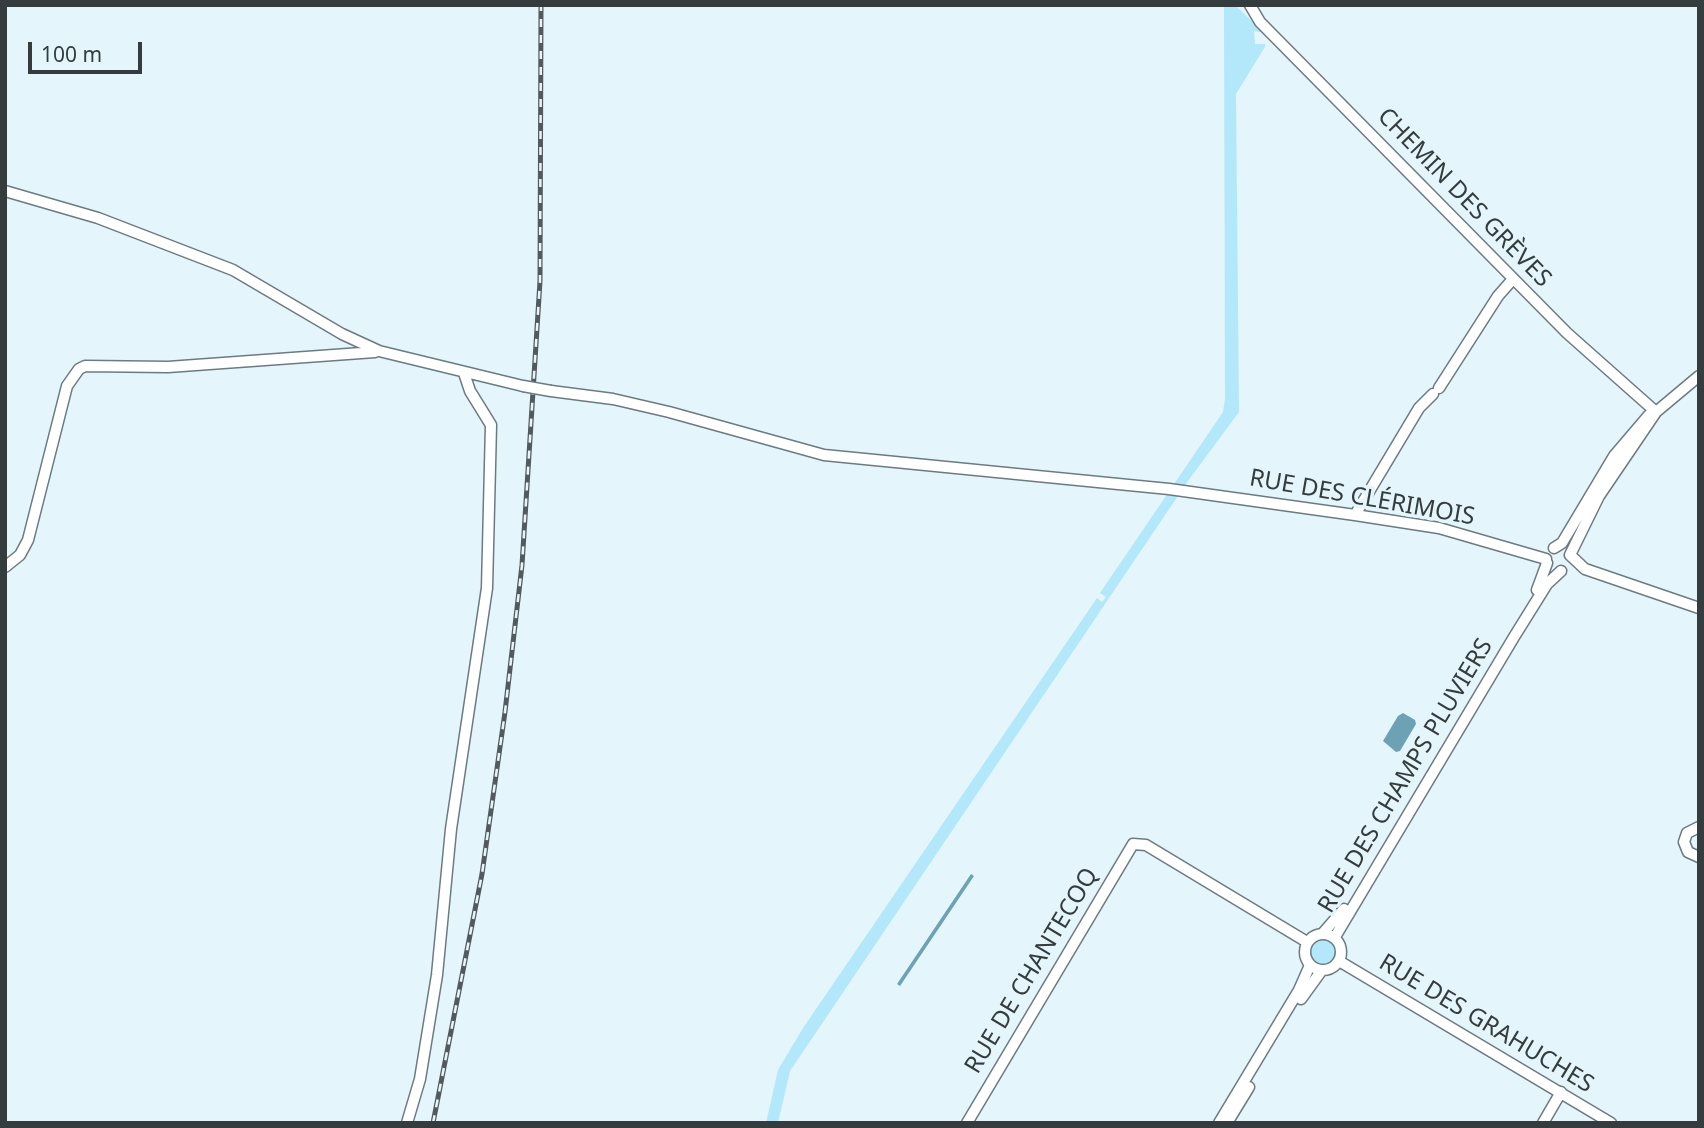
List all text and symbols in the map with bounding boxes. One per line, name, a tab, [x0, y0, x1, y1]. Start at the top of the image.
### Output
scale bar	[32, 28, 145, 72]
text: 100 m	[41, 40, 102, 68]
street label: CHEMIN DES GRÈVES	[1371, 103, 1557, 293]
street label: RUE DES CLÉRIMOIS	[1247, 464, 1477, 532]
street label: RUE DES CHAMPS PLUVIERS	[1313, 634, 1499, 918]
street label: RUE DE CHANTECOQ	[959, 863, 1105, 1079]
street label: RUE DES GRAHUCHES	[1374, 949, 1598, 1099]

